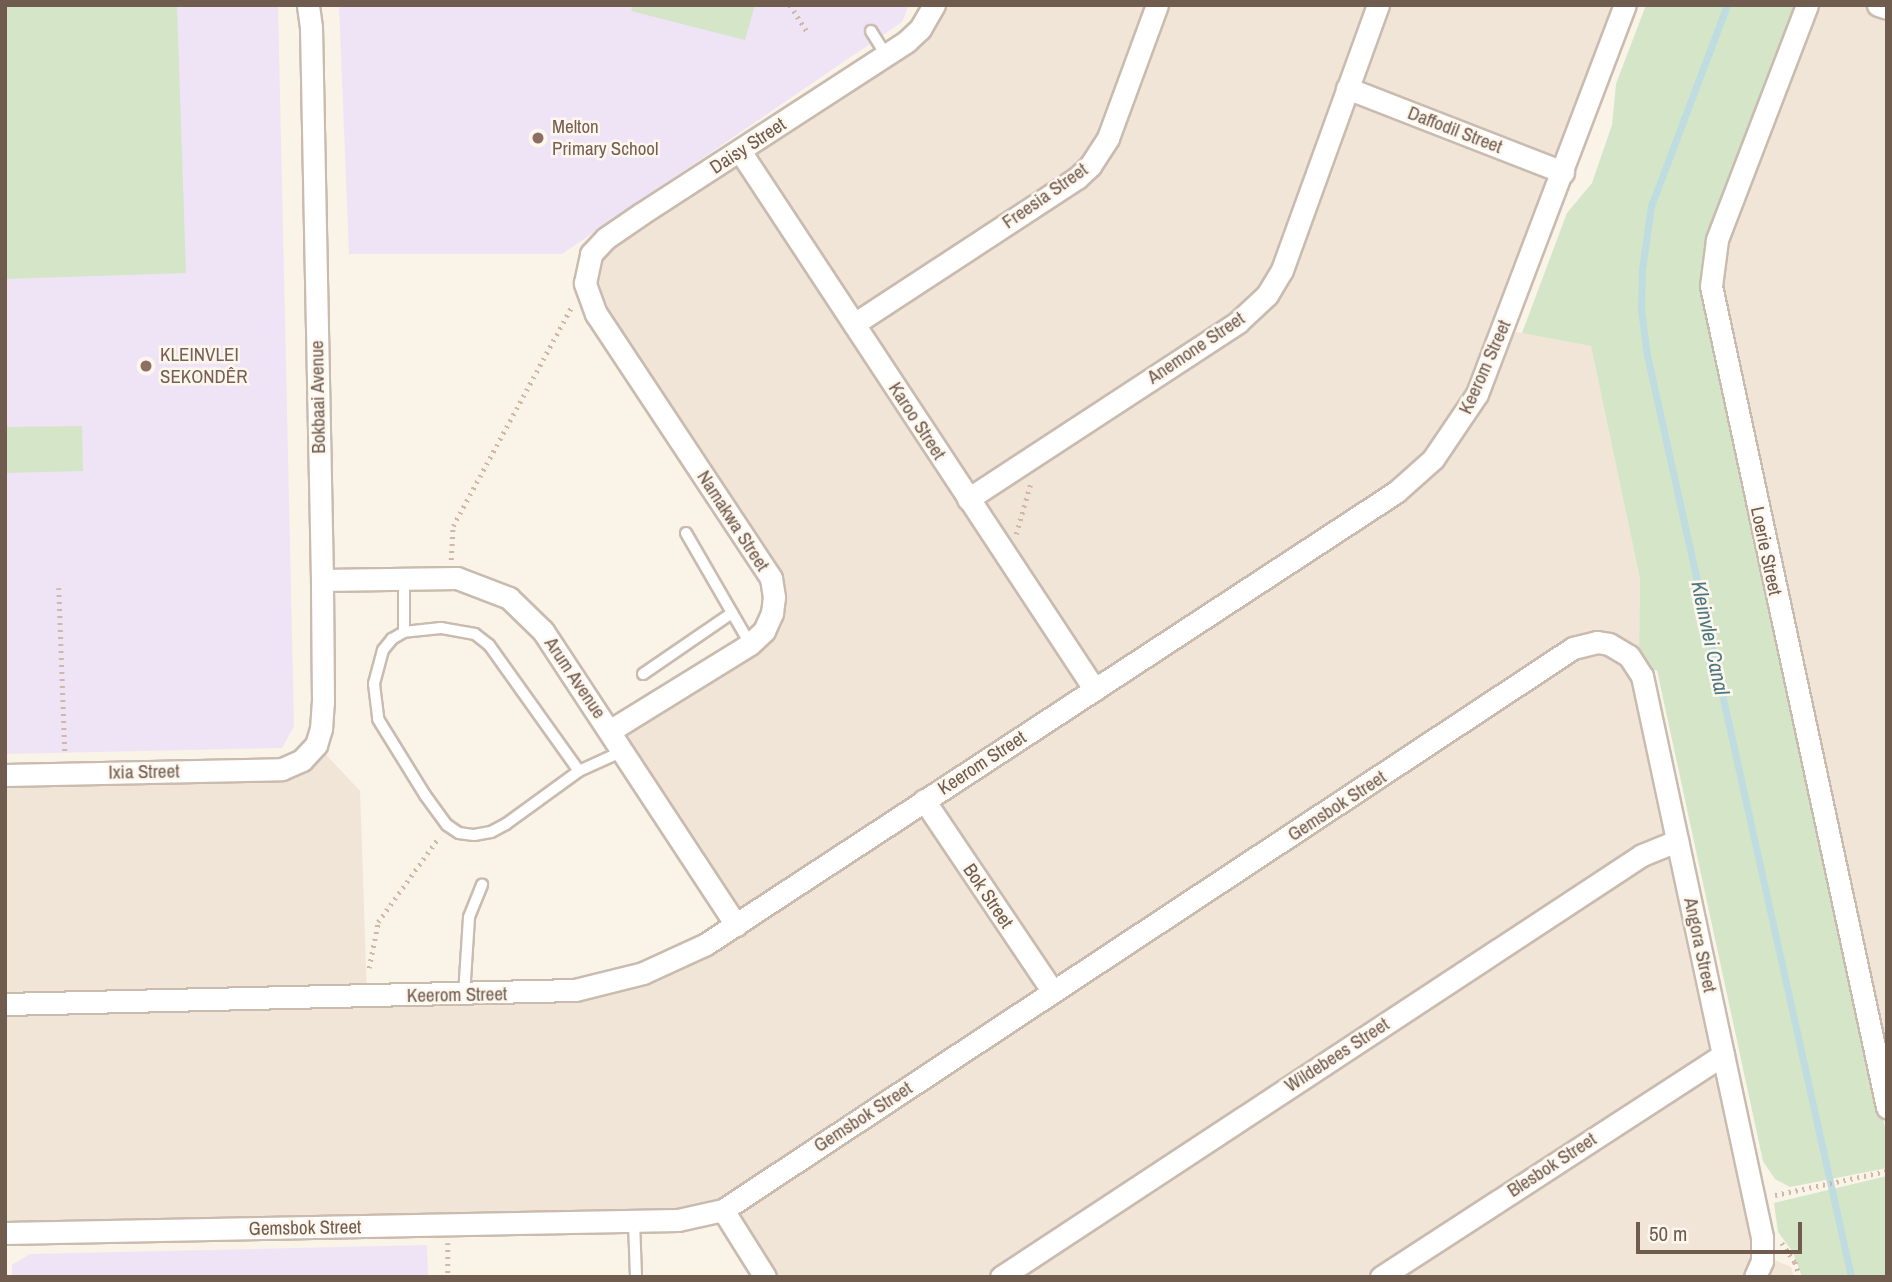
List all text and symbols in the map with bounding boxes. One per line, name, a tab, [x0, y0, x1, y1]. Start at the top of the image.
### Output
street label: Daffodil Street	[1405, 102, 1505, 158]
street label: Daisy Street	[706, 113, 790, 179]
place label: Melton Primary School	[552, 116, 658, 160]
marker: Melton Primary School	[530, 130, 546, 146]
street label: Freesia Street	[998, 158, 1092, 234]
street label: Anemone Street	[1143, 307, 1249, 389]
street label: Keerom Street	[1454, 316, 1516, 418]
street label: Bokbaai Avenue	[306, 340, 330, 454]
place label: KLEINVLEI SEKONDÊR	[160, 344, 247, 388]
marker: KLEINVLEI SEKONDÊR	[138, 358, 154, 374]
street label: Karoo Street	[884, 378, 950, 464]
street label: Namakwa Street	[692, 467, 774, 575]
street label: Loerie Street	[1745, 505, 1787, 597]
water label: Kleinvlei Canal	[1686, 579, 1734, 697]
street label: Arum Avenue	[539, 633, 611, 723]
street label: Keerom Street	[934, 726, 1030, 800]
street label: Ixia Street	[108, 760, 180, 784]
street label: Gemsbok Street	[1284, 766, 1390, 846]
street label: Bok Street	[958, 859, 1018, 933]
street label: Angora Street	[1679, 896, 1721, 994]
street label: Keerom Street	[407, 983, 507, 1007]
street label: Wildebees Street	[1281, 1013, 1393, 1097]
street label: Gemsbok Street	[810, 1077, 916, 1157]
street label: Blesbok Street	[1503, 1128, 1601, 1202]
scale bar	[1640, 1208, 1806, 1252]
street label: Gemsbok Street	[249, 1216, 361, 1240]
text: 50 m	[1649, 1219, 1687, 1248]

